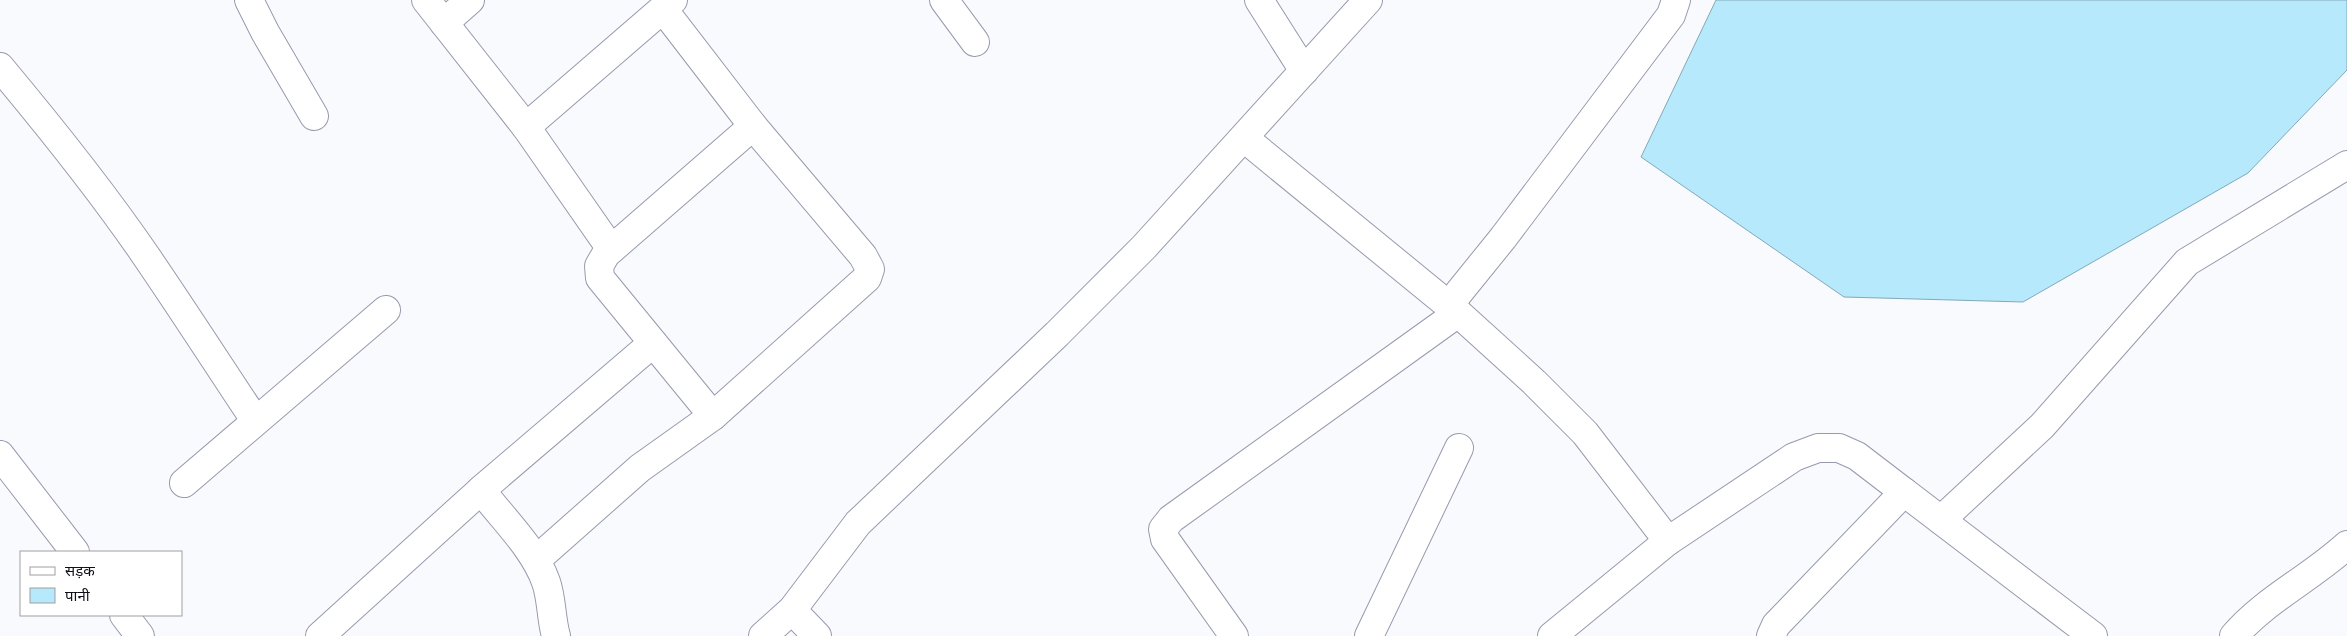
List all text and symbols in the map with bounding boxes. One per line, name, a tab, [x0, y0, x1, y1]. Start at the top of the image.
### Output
legend	[20, 551, 182, 616]
text: सड़क	[65, 560, 95, 581]
text: पानी	[65, 585, 91, 606]

